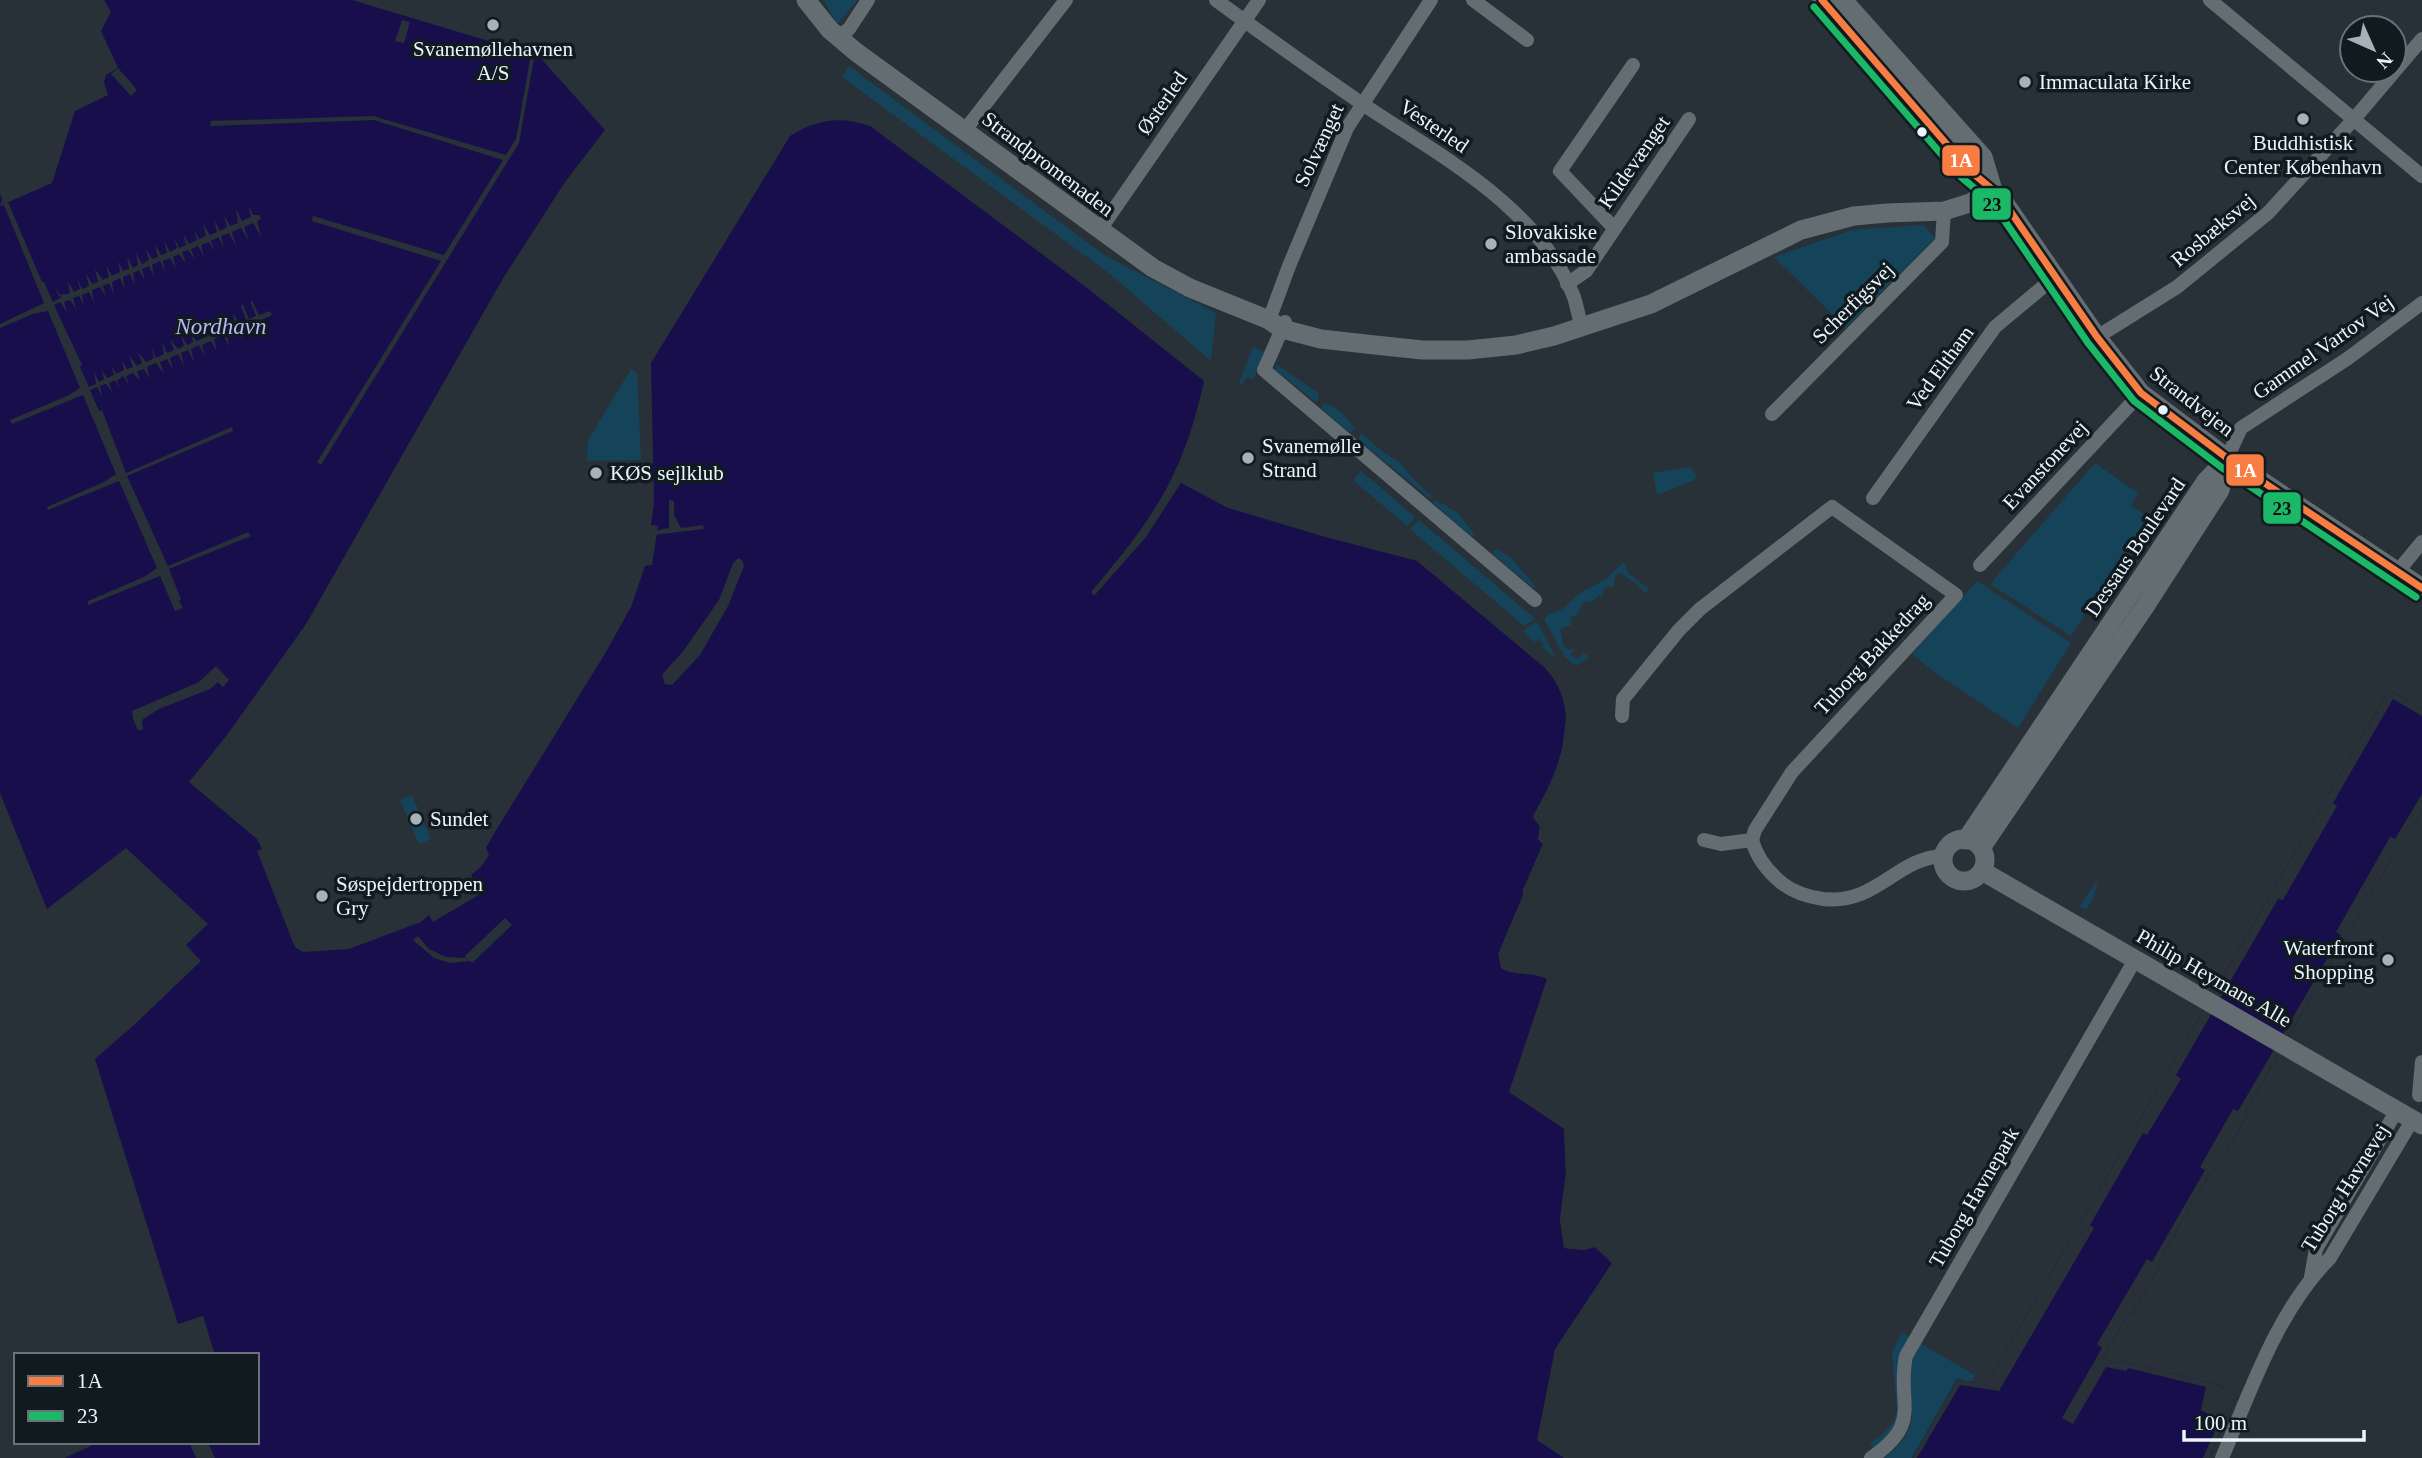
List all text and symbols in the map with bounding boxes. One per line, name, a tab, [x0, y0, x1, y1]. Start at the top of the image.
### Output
north arrow	[2338, 14, 2408, 84]
marker: Svanemøllehavnen A/S	[485, 17, 501, 33]
place label: Svanemøllehavnen A/S	[413, 37, 573, 85]
text: N	[2372, 48, 2397, 73]
street label: Østerled	[1132, 67, 1193, 139]
place label: Immaculata Kirke	[2039, 70, 2191, 94]
marker: Immaculata Kirke	[2017, 74, 2033, 90]
street label: Vesterled	[1395, 94, 1474, 158]
street label: Solvænget	[1289, 100, 1349, 190]
street label: Strandpromenaden	[977, 107, 1119, 222]
street label: Kildevænget	[1593, 111, 1675, 213]
marker: Buddhistisk Center København	[2295, 111, 2311, 127]
unlabelled marker	[1915, 125, 1929, 139]
place label: Buddhistisk Center København	[2224, 131, 2383, 179]
line badge: 1A	[1941, 144, 1981, 177]
text: 1A	[1949, 150, 1973, 171]
line badge: 23	[1971, 187, 2012, 221]
street label: Rosbæksvej	[2166, 188, 2260, 272]
text: 23	[1983, 194, 2002, 215]
place label: Slovakiske ambassade	[1505, 220, 1597, 268]
marker: Slovakiske ambassade	[1483, 236, 1499, 252]
street label: Scherfigsvej	[1807, 257, 1899, 349]
street label: Gammel Vartov Vej	[2248, 290, 2398, 404]
water label: Nordhavn	[174, 314, 267, 339]
street label: Ved Eltham	[1901, 321, 1979, 415]
street label: Strandvejen	[2145, 361, 2239, 442]
unlabelled marker	[2156, 403, 2170, 417]
street label: Evanstonevej	[1998, 415, 2092, 515]
place label: Svanemølle Strand	[1262, 434, 1361, 482]
marker: Svanemølle Strand	[1240, 450, 1256, 466]
line badge: 1A	[2225, 453, 2265, 487]
text: 1A	[2233, 460, 2257, 481]
place label: KØS sejlklub	[610, 461, 724, 485]
marker: KØS sejlklub	[588, 465, 604, 481]
street label: Dessaus Boulevard	[2080, 473, 2190, 621]
line badge: 23	[2262, 491, 2302, 525]
text: 23	[2273, 498, 2292, 519]
street label: Tuborg Bakkedrag	[1810, 588, 1935, 720]
place label: Sundet	[430, 807, 489, 831]
marker: Sundet	[408, 811, 424, 827]
place label: Søspejdertroppen Gry	[336, 872, 483, 920]
marker: Søspejdertroppen Gry	[314, 888, 330, 904]
street label: Philip Heymans Alle	[2132, 924, 2296, 1032]
place label: Waterfront Shopping	[2284, 936, 2374, 984]
marker: Waterfront Shopping	[2380, 952, 2396, 968]
street label: Tuborg Havnevej	[2296, 1120, 2394, 1256]
street label: Tuborg Havnepark	[1924, 1122, 2024, 1271]
legend	[14, 1353, 259, 1444]
text: 1A	[77, 1369, 104, 1393]
scale bar	[2184, 1398, 2364, 1442]
text: 23	[77, 1404, 98, 1428]
text: 100 m	[2194, 1411, 2247, 1435]

